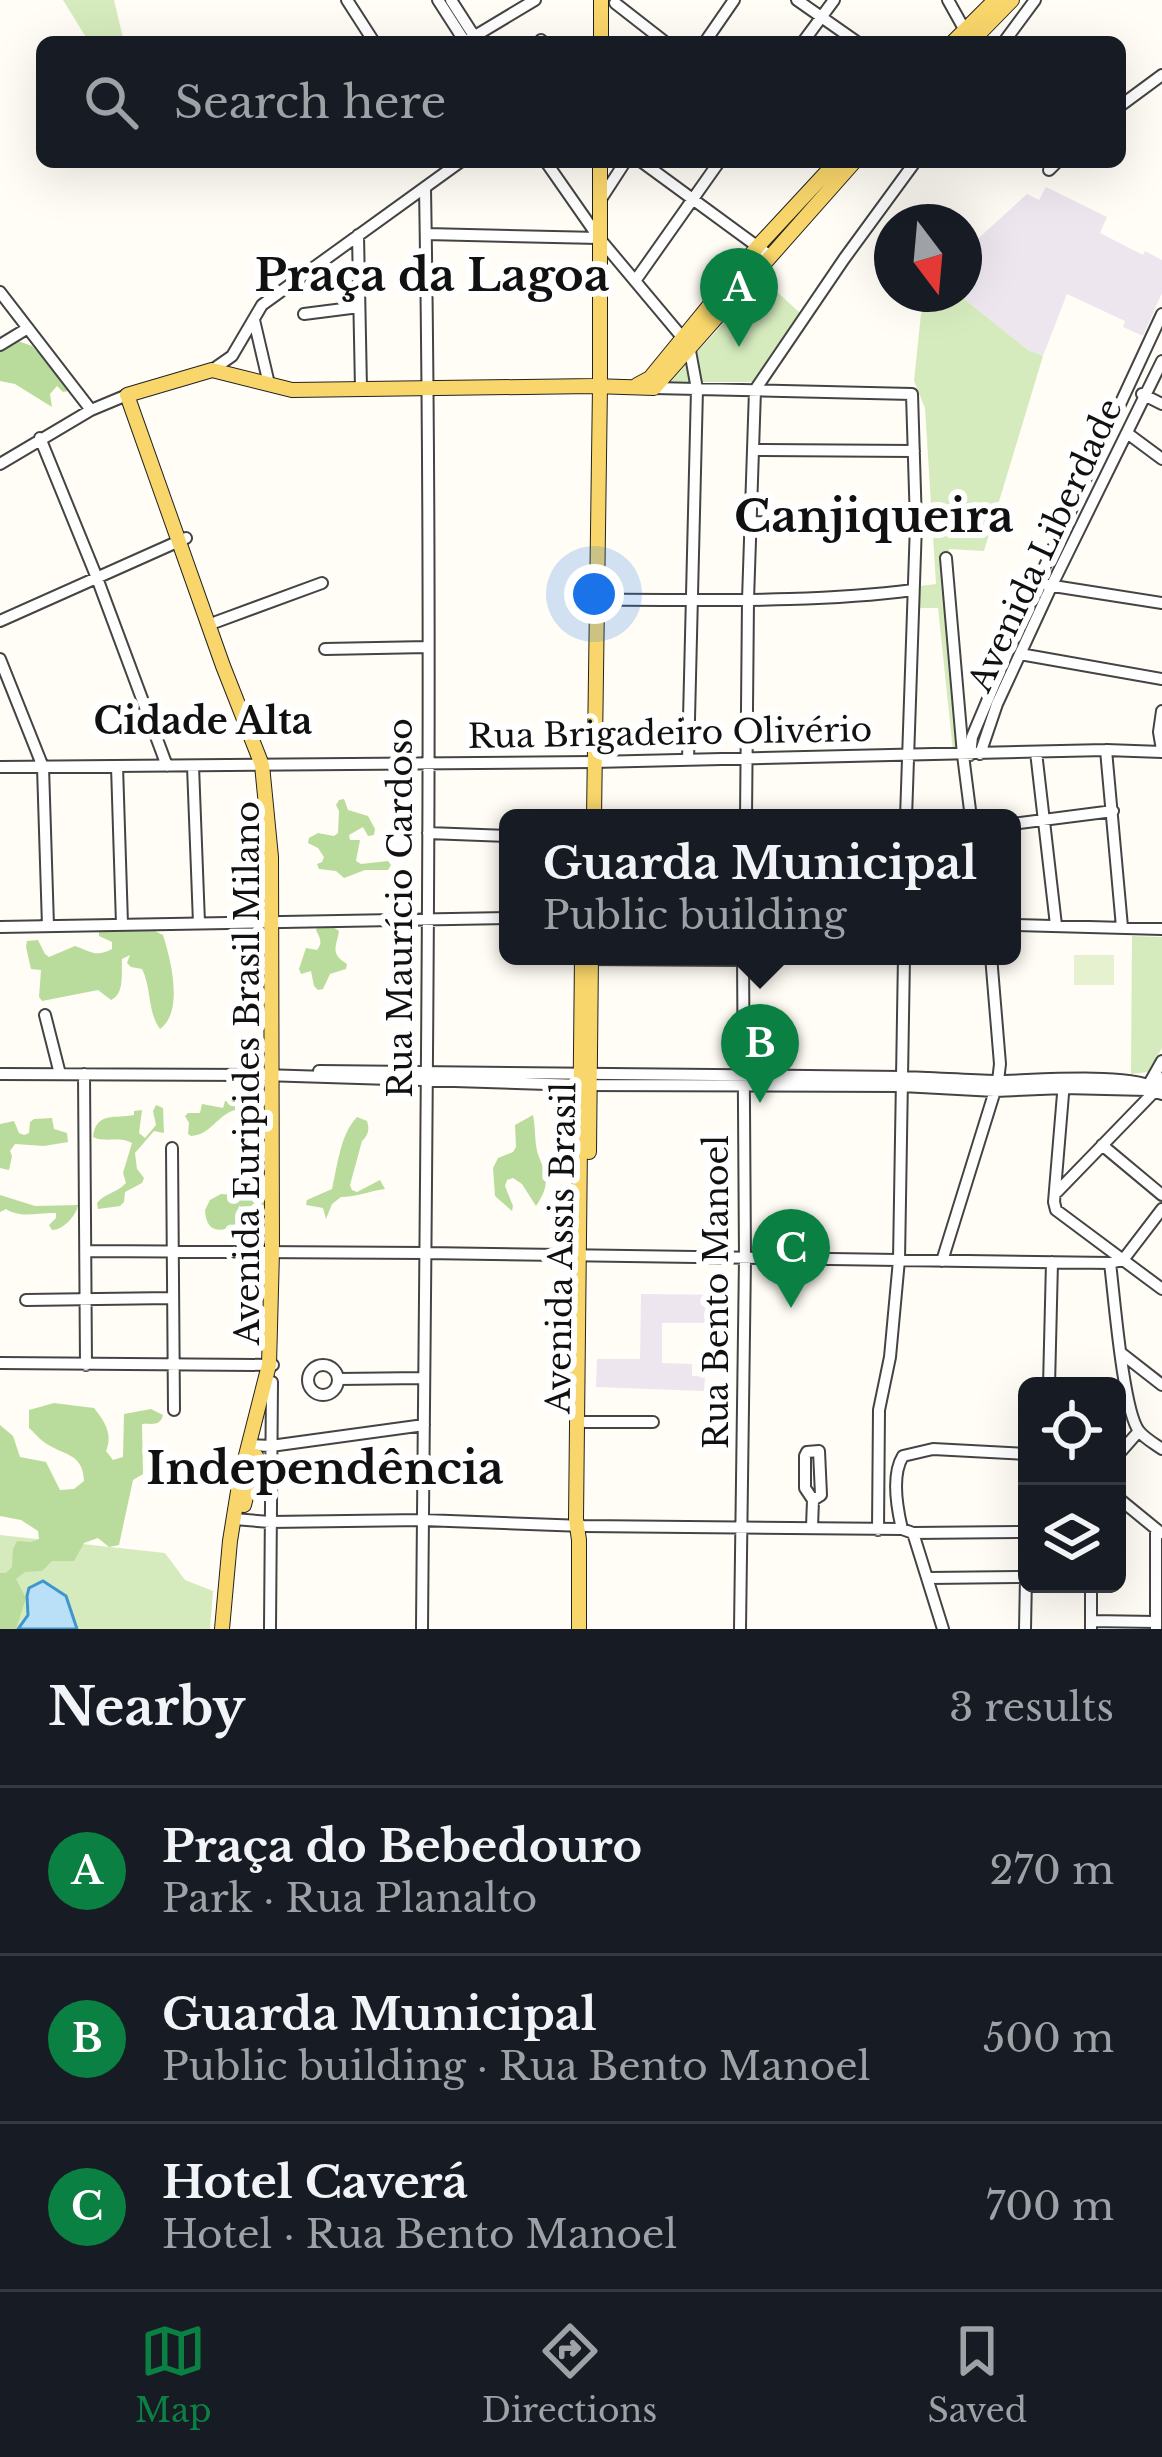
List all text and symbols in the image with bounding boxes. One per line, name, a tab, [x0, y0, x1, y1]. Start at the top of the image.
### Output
search box	[36, 36, 1126, 168]
icon: search	[78, 69, 144, 135]
text: Search here	[174, 74, 446, 130]
north arrow	[874, 204, 982, 312]
district label: Praça da Lagoa	[254, 247, 610, 303]
pin: A	[700, 248, 778, 347]
street label: Avenida Liberdade	[959, 392, 1131, 699]
district label: Canjiqueira	[734, 488, 1014, 544]
your location	[564, 564, 624, 624]
district label: Cidade Alta	[94, 699, 313, 744]
street label: Rua Brigadeiro Olivério	[468, 709, 872, 757]
street label: Rua Maurício Cardoso	[380, 718, 421, 1098]
street label: Avenida Euripides Brasil Milano	[227, 801, 268, 1346]
popup	[499, 809, 1021, 965]
text: Guarda Municipal	[543, 835, 977, 891]
text: Public building	[543, 891, 847, 940]
pin: B	[721, 1004, 799, 1103]
street label: Avenida Assis Brasil	[538, 1082, 584, 1415]
street label: Rua Bento Manoel	[696, 1135, 737, 1449]
pin: C	[752, 1209, 830, 1308]
map controls	[1018, 1377, 1126, 1593]
button: locate	[1018, 1377, 1126, 1485]
district label: Independência	[146, 1440, 504, 1496]
button: layers	[1018, 1485, 1126, 1593]
text: Nearby	[48, 1676, 245, 1739]
text: 3 results	[949, 1683, 1114, 1732]
text: Praça do Bebedouro	[162, 1818, 642, 1874]
text: A	[71, 1846, 103, 1895]
text: 270 m	[990, 1846, 1114, 1895]
text: Park · Rua Planalto	[162, 1874, 537, 1923]
text: Guarda Municipal	[162, 1986, 597, 2042]
text: B	[71, 2014, 103, 2063]
text: 500 m	[983, 2014, 1114, 2063]
text: Public building · Rua Bento Manoel	[162, 2042, 870, 2091]
text: Hotel Caverá	[162, 2154, 468, 2210]
text: C	[71, 2182, 103, 2231]
text: 700 m	[986, 2182, 1114, 2231]
text: Hotel · Rua Bento Manoel	[162, 2210, 677, 2259]
tab: Map	[135, 2318, 212, 2431]
tab: Directions	[482, 2318, 657, 2431]
tab: Saved	[927, 2318, 1027, 2431]

